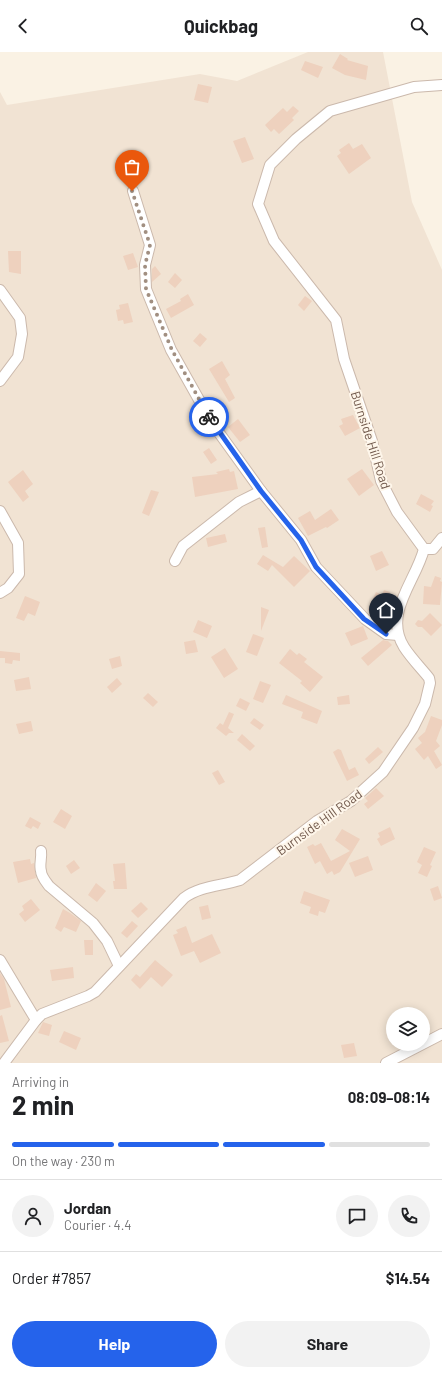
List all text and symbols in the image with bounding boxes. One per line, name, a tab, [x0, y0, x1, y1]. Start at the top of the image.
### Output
icon: back	[12, 15, 34, 37]
text: Quickbag	[184, 15, 258, 37]
icon: search	[408, 15, 430, 37]
pin	[115, 150, 149, 191]
icon: bag	[121, 156, 143, 178]
street label: Burnside Hill Road	[348, 389, 394, 491]
courier	[189, 397, 229, 437]
icon: bike	[198, 406, 220, 428]
pin	[369, 593, 403, 634]
icon: home	[375, 599, 397, 621]
street label: Burnside Hill Road	[273, 786, 365, 858]
map controls	[386, 1007, 430, 1051]
button: layers	[386, 1007, 430, 1051]
text: Arriving in	[12, 1074, 69, 1090]
text: 08:09–08:14	[348, 1088, 430, 1106]
text: 2 min	[12, 1089, 74, 1120]
text: On the way · 230 m	[12, 1153, 115, 1169]
button: person	[12, 1195, 54, 1237]
button: chat	[336, 1195, 378, 1237]
button: phone	[388, 1195, 430, 1237]
text: Jordan	[64, 1199, 111, 1217]
text: Courier · 4.4	[64, 1217, 132, 1233]
text: Order #7857	[12, 1269, 91, 1287]
text: $14.54	[386, 1269, 430, 1287]
button: Help	[12, 1321, 217, 1367]
button: Share	[225, 1321, 430, 1367]

